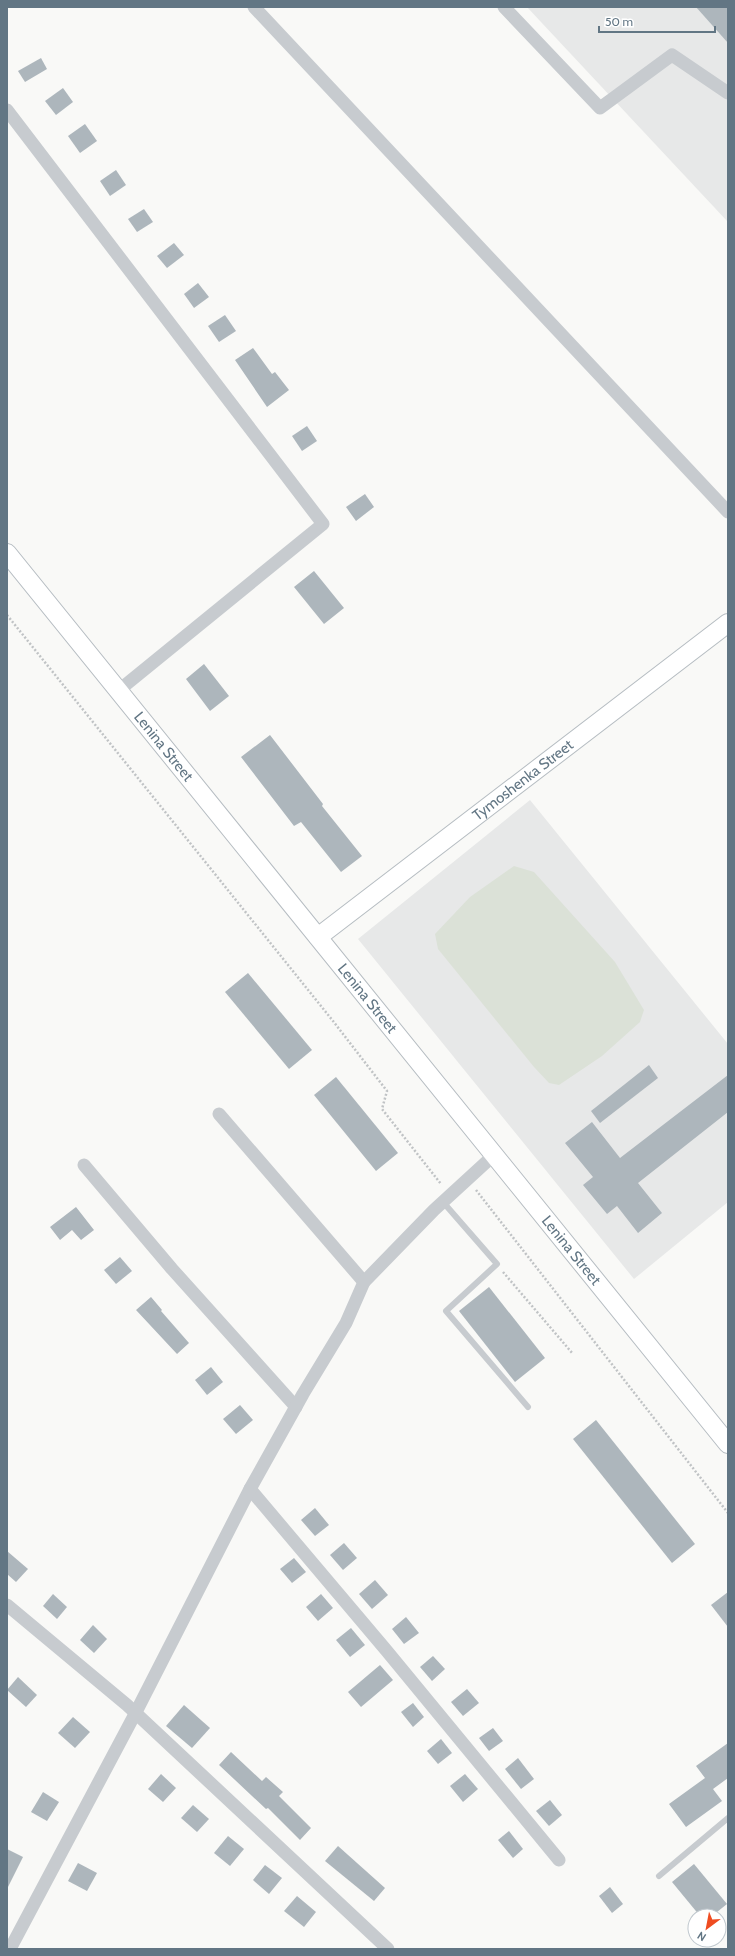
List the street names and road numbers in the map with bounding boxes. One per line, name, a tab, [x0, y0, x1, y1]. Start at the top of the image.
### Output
street label: Lenina Street	[130, 708, 197, 785]
street label: Tymoshenka Street	[469, 736, 577, 824]
street label: Lenina Street	[334, 960, 401, 1037]
street label: Lenina Street	[538, 1212, 605, 1289]

